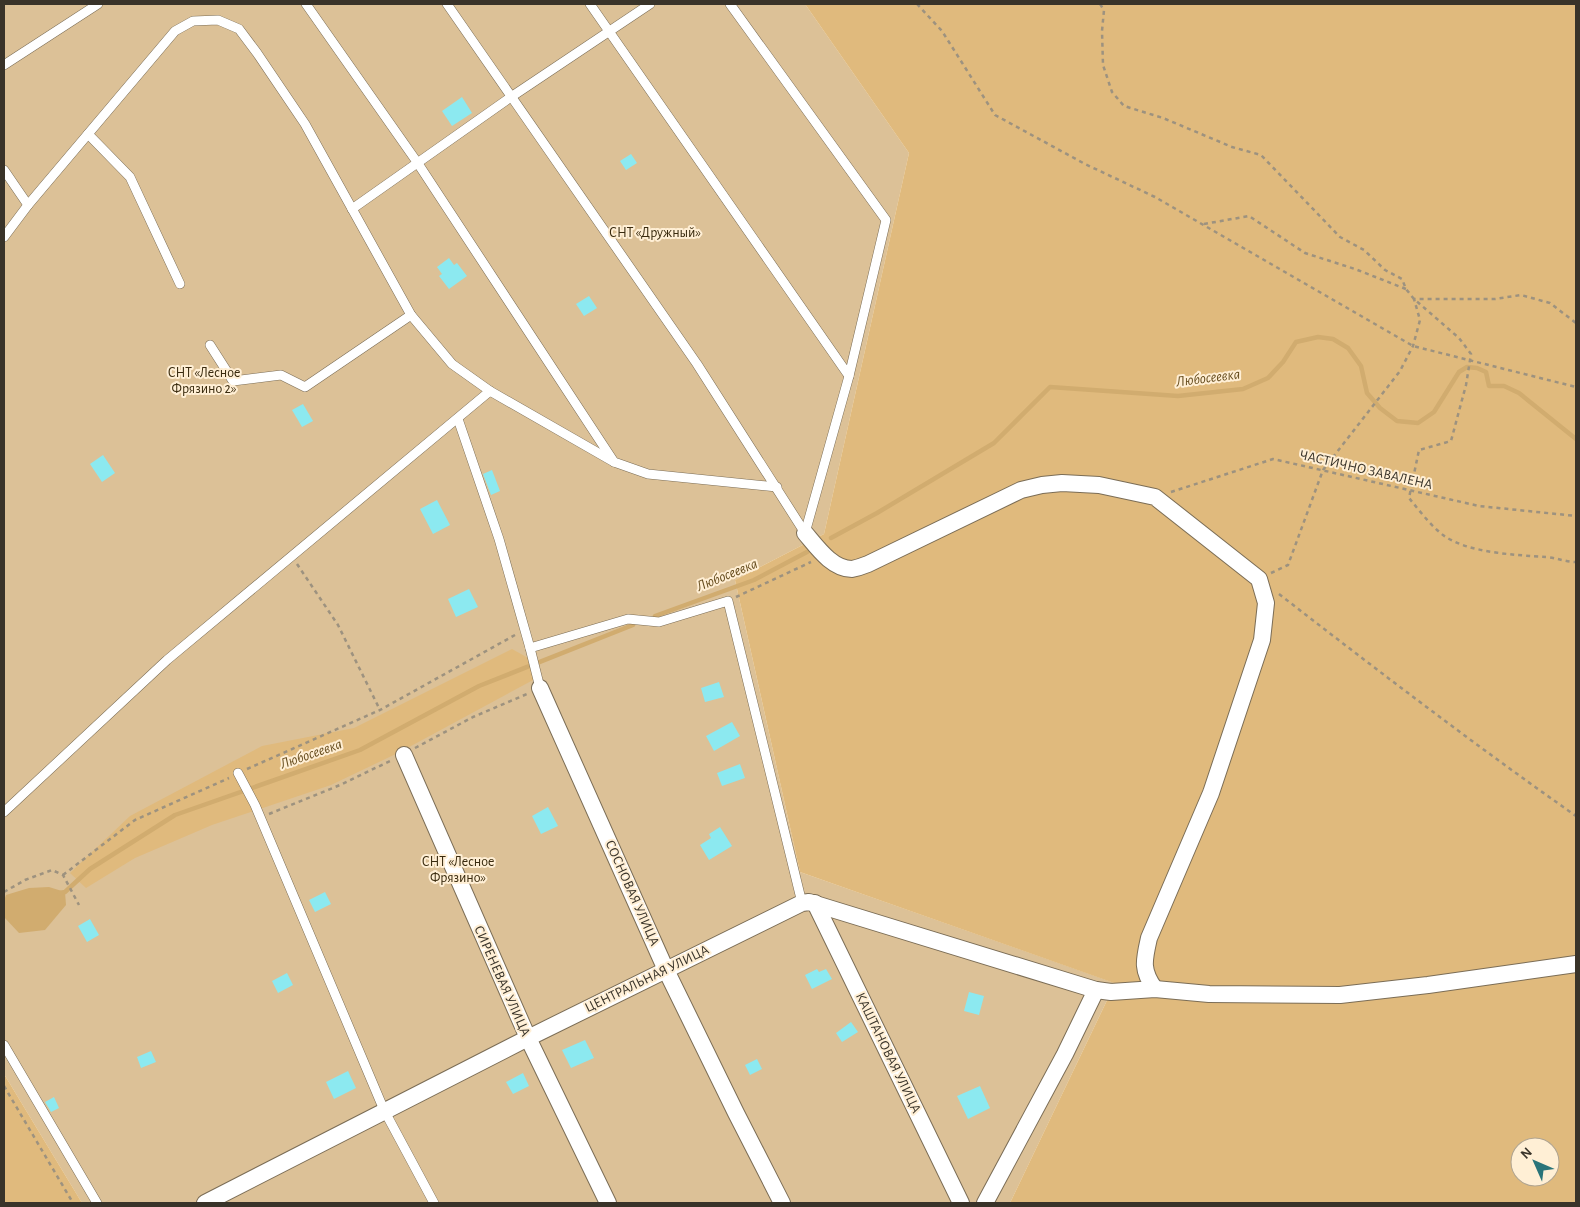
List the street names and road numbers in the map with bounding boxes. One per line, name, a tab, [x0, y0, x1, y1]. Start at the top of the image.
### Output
street label: ЧАСТИЧНО ЗАВАЛЕНА	[1298, 448, 1434, 492]
street label: СОСНОВАЯ УЛИЦА	[602, 838, 662, 948]
street label: СИРЕНЕВАЯ УЛИЦА	[471, 923, 533, 1039]
street label: ЦЕНТРАЛЬНАЯ УЛИЦА	[583, 943, 711, 1015]
street label: КАШТАНОВАЯ УЛИЦА	[853, 990, 923, 1116]

